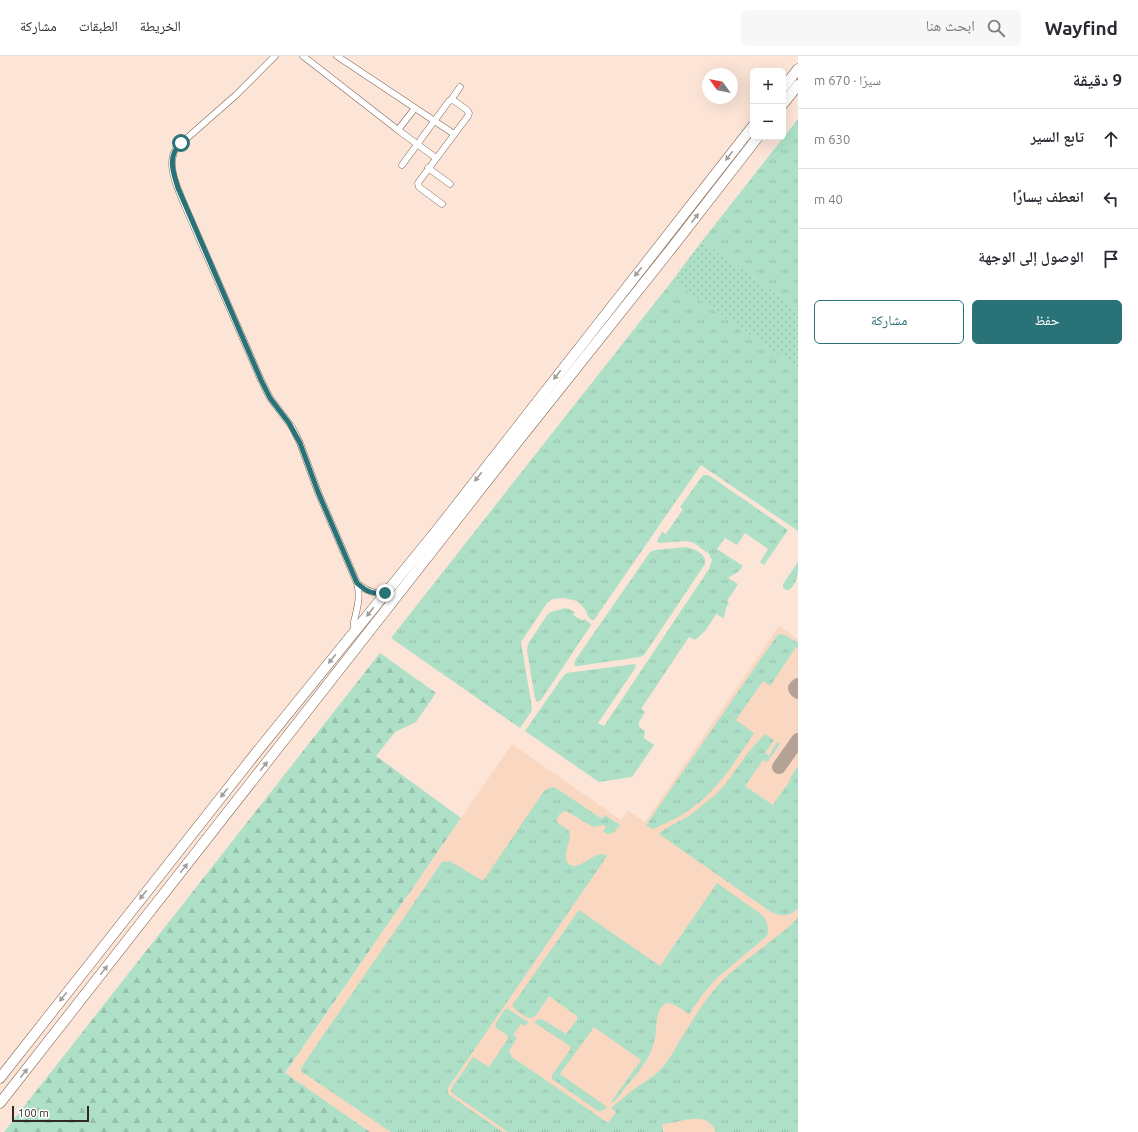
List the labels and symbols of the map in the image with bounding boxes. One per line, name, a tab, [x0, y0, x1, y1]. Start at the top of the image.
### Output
north arrow	[702, 68, 738, 104]
route start	[172, 134, 190, 152]
one-way arrow	[724, 151, 733, 162]
one-way arrow	[691, 213, 699, 224]
one-way arrow	[633, 267, 642, 278]
one-way arrow	[553, 369, 562, 380]
one-way arrow	[473, 472, 482, 483]
route end	[376, 584, 394, 602]
one-way arrow	[366, 606, 375, 617]
one-way arrow	[328, 654, 336, 665]
one-way arrow	[260, 760, 269, 771]
one-way arrow	[220, 788, 228, 798]
one-way arrow	[180, 863, 189, 874]
one-way arrow	[139, 890, 148, 901]
one-way arrow	[100, 965, 109, 976]
one-way arrow	[59, 992, 68, 1003]
one-way arrow	[20, 1067, 28, 1078]
scale bar	[12, 1104, 89, 1123]

